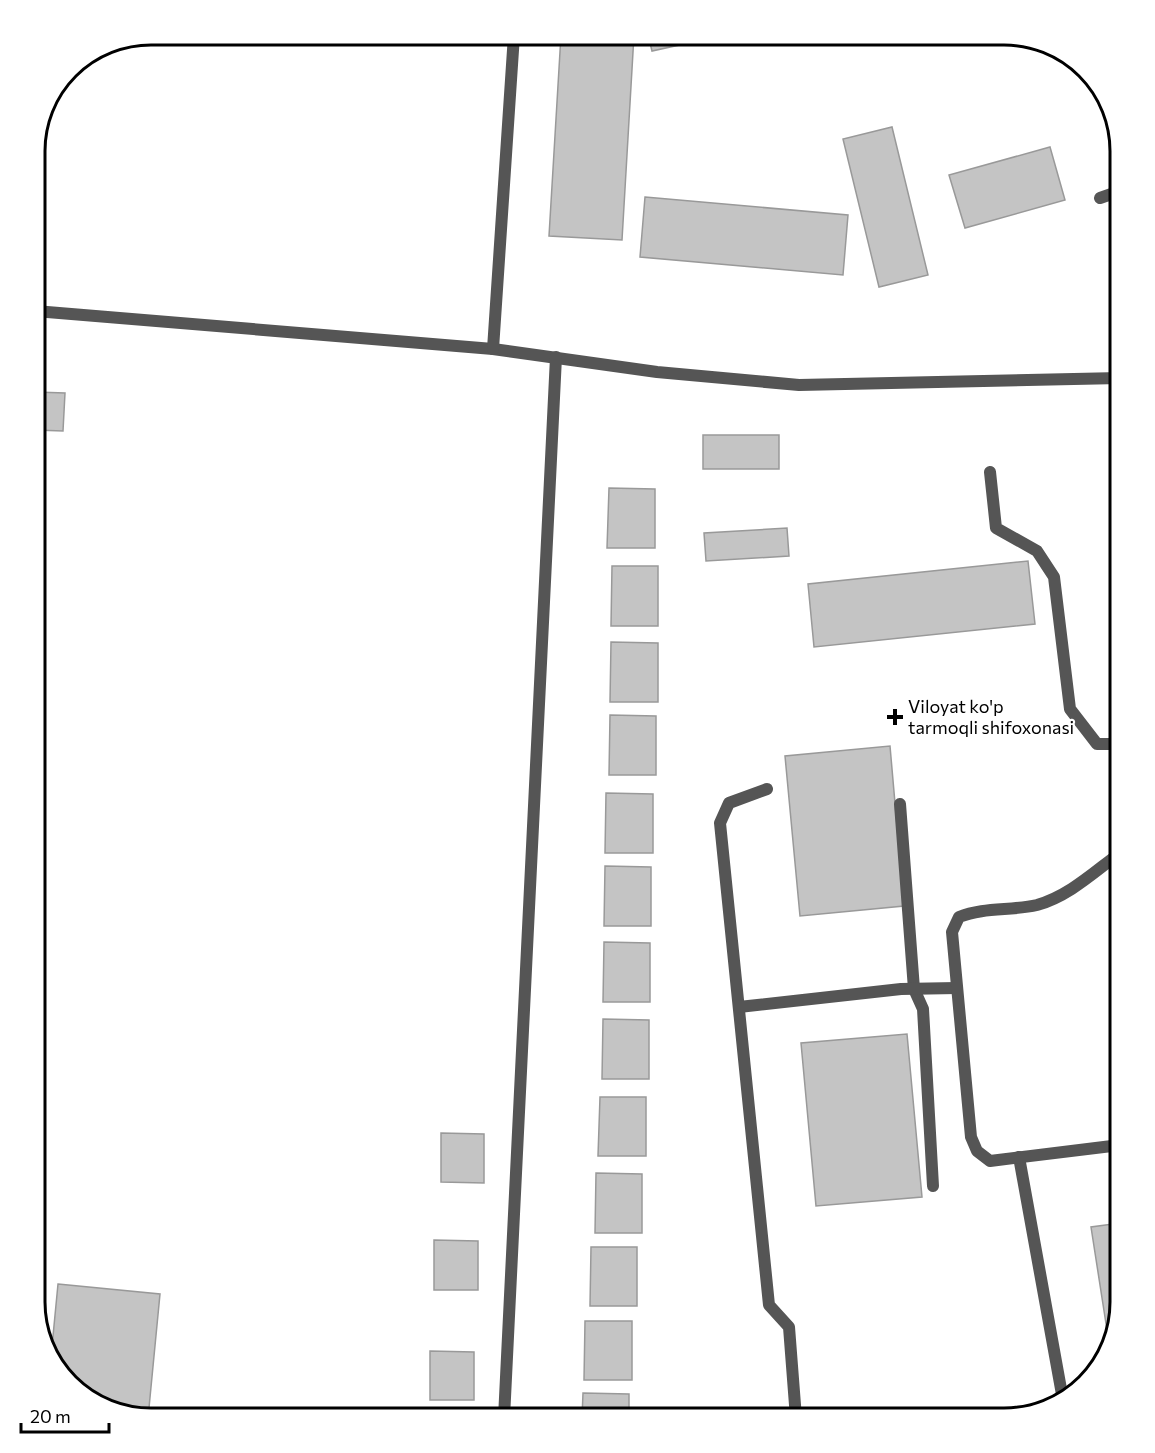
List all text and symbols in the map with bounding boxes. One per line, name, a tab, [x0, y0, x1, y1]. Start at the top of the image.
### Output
place label: Viloyat ko'p tarmoqli shifoxonasi	[908, 695, 1074, 738]
marker: Viloyat ko'p tarmoqli shifoxonasi	[886, 708, 904, 726]
scale bar	[21, 1396, 110, 1434]
text: 20 m	[30, 1405, 71, 1427]

